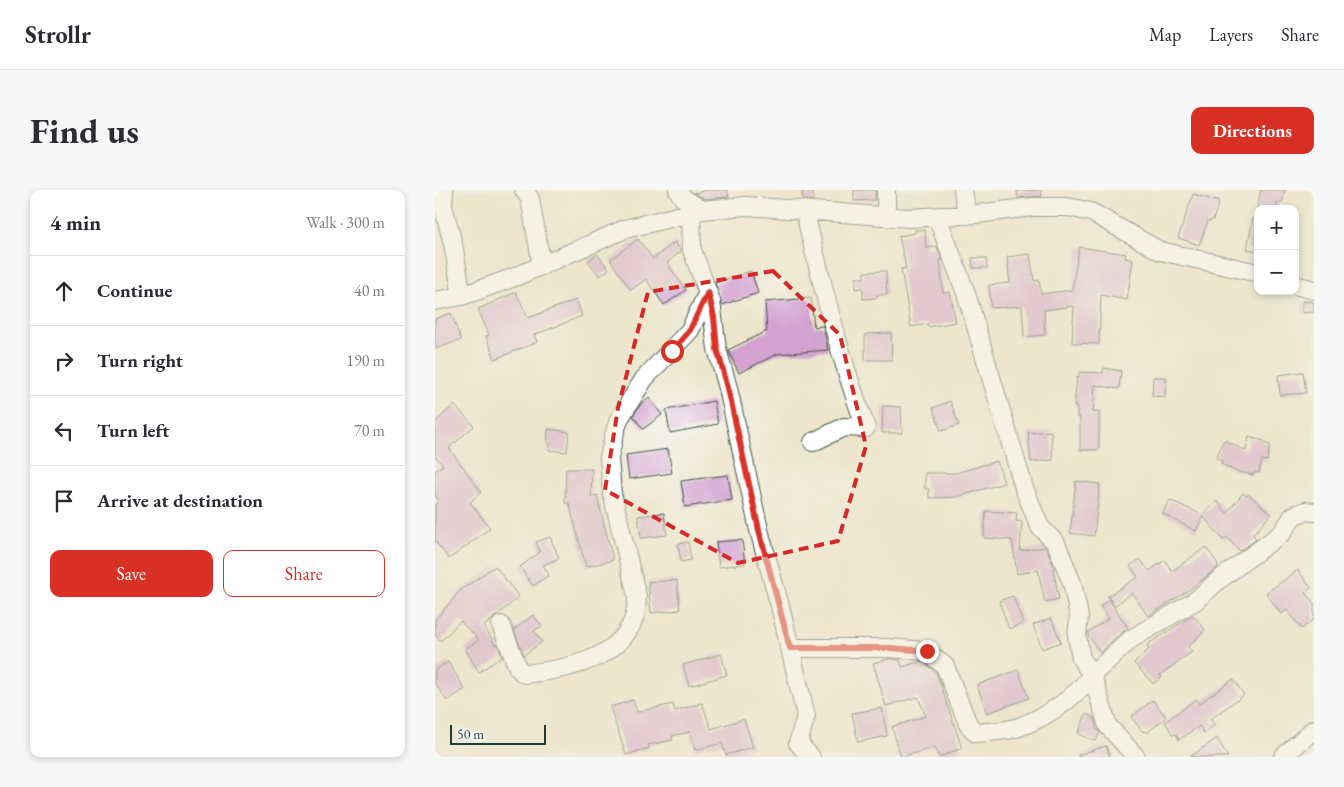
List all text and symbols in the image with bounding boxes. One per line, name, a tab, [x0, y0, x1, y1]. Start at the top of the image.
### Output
text: Strollr	[25, 19, 91, 50]
text: Map	[1149, 23, 1181, 46]
text: Layers	[1209, 23, 1253, 46]
text: Share	[1281, 23, 1319, 46]
button: Directions	[1191, 107, 1314, 154]
text: Find us	[30, 108, 139, 153]
map controls	[1254, 205, 1299, 295]
button: +	[1254, 205, 1299, 250]
text: 4 min	[50, 209, 101, 236]
text: Walk · 300 m	[306, 212, 385, 233]
button: −	[1254, 250, 1299, 295]
icon: ahead	[50, 277, 78, 305]
text: Continue	[97, 278, 172, 303]
text: 40 m	[354, 280, 385, 301]
route start	[661, 340, 684, 363]
icon: right	[50, 347, 78, 375]
text: Turn right	[97, 348, 183, 373]
text: 190 m	[346, 350, 385, 371]
icon: left	[50, 417, 78, 445]
text: Turn left	[97, 418, 169, 443]
text: 70 m	[354, 420, 385, 441]
icon: arrive	[50, 487, 78, 515]
text: Arrive at destination	[97, 488, 263, 513]
button: Save	[50, 550, 213, 597]
button: Share	[223, 550, 385, 597]
route end	[916, 640, 939, 663]
scale bar	[450, 722, 546, 745]
text: 50 m	[457, 725, 484, 743]

